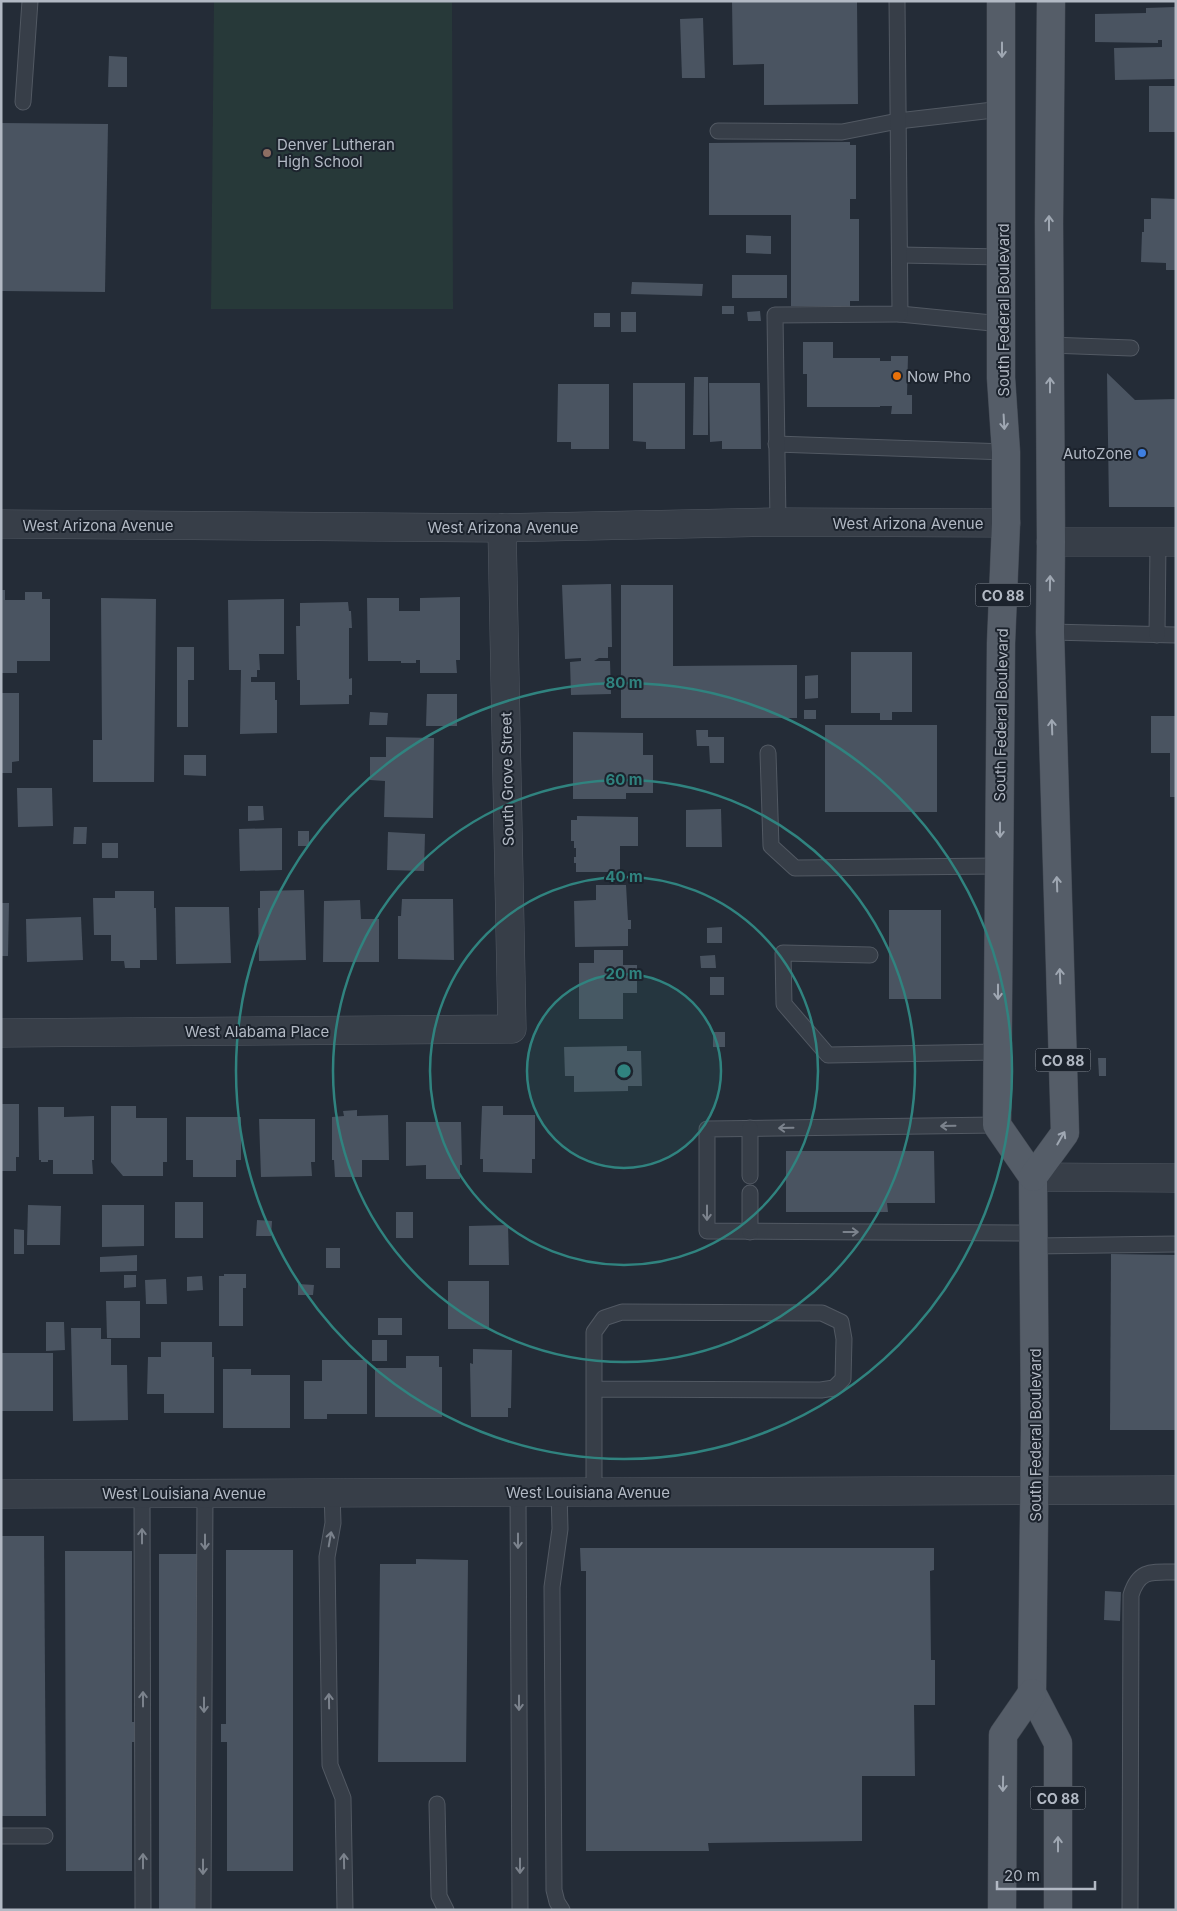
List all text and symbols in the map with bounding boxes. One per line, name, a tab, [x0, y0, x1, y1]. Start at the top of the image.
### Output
one-way arrow	[997, 42, 1007, 58]
place label: Denver Lutheran High School	[277, 135, 395, 171]
marker: Denver Lutheran High School	[261, 147, 273, 159]
one-way arrow	[1044, 215, 1054, 232]
street label: South Federal Boulevard	[994, 223, 1013, 397]
place label: Now Pho	[907, 367, 971, 386]
marker: Now Pho	[891, 370, 903, 382]
one-way arrow	[1045, 378, 1055, 394]
one-way arrow	[999, 414, 1008, 430]
place label: AutoZone	[1063, 444, 1132, 463]
marker: AutoZone	[1136, 447, 1148, 459]
street label: West Arizona Avenue	[833, 514, 983, 533]
street label: West Arizona Avenue	[23, 516, 173, 535]
street label: West Arizona Avenue	[428, 518, 578, 537]
one-way arrow	[1046, 575, 1055, 591]
road number: CO 88	[976, 584, 1030, 606]
street label: South Federal Boulevard	[990, 628, 1012, 802]
text: 80 m	[605, 673, 643, 692]
street label: South Grove Street	[496, 712, 518, 846]
one-way arrow	[1048, 719, 1057, 735]
text: 60 m	[605, 770, 643, 789]
one-way arrow	[995, 822, 1004, 838]
text: 40 m	[605, 867, 643, 886]
one-way arrow	[1052, 877, 1062, 893]
text: 20 m	[606, 964, 642, 983]
one-way arrow	[1055, 969, 1065, 985]
one-way arrow	[993, 984, 1003, 1000]
street label: West Alabama Place	[185, 1022, 329, 1041]
road number: CO 88	[1036, 1048, 1090, 1072]
centre of rings	[615, 1062, 633, 1080]
one-way arrow	[941, 1121, 957, 1131]
one-way arrow	[778, 1123, 794, 1133]
one-way arrow	[1056, 1131, 1066, 1145]
one-way arrow	[702, 1204, 712, 1220]
one-way arrow	[842, 1227, 859, 1237]
street label: South Federal Boulevard	[1026, 1348, 1045, 1522]
street label: West Louisiana Avenue	[506, 1483, 670, 1502]
street label: West Louisiana Avenue	[102, 1484, 266, 1503]
one-way arrow	[137, 1528, 147, 1544]
one-way arrow	[326, 1531, 336, 1547]
one-way arrow	[513, 1532, 523, 1549]
one-way arrow	[200, 1534, 210, 1550]
one-way arrow	[138, 1691, 148, 1707]
one-way arrow	[324, 1693, 334, 1710]
one-way arrow	[514, 1695, 524, 1711]
one-way arrow	[199, 1696, 209, 1712]
one-way arrow	[998, 1776, 1008, 1792]
road number: CO 88	[1030, 1786, 1086, 1810]
one-way arrow	[1053, 1836, 1063, 1852]
one-way arrow	[138, 1853, 148, 1870]
one-way arrow	[339, 1853, 349, 1870]
one-way arrow	[198, 1858, 208, 1875]
one-way arrow	[516, 1858, 525, 1874]
scale bar	[997, 1858, 1094, 1890]
text: 20 m	[1004, 1866, 1040, 1885]

